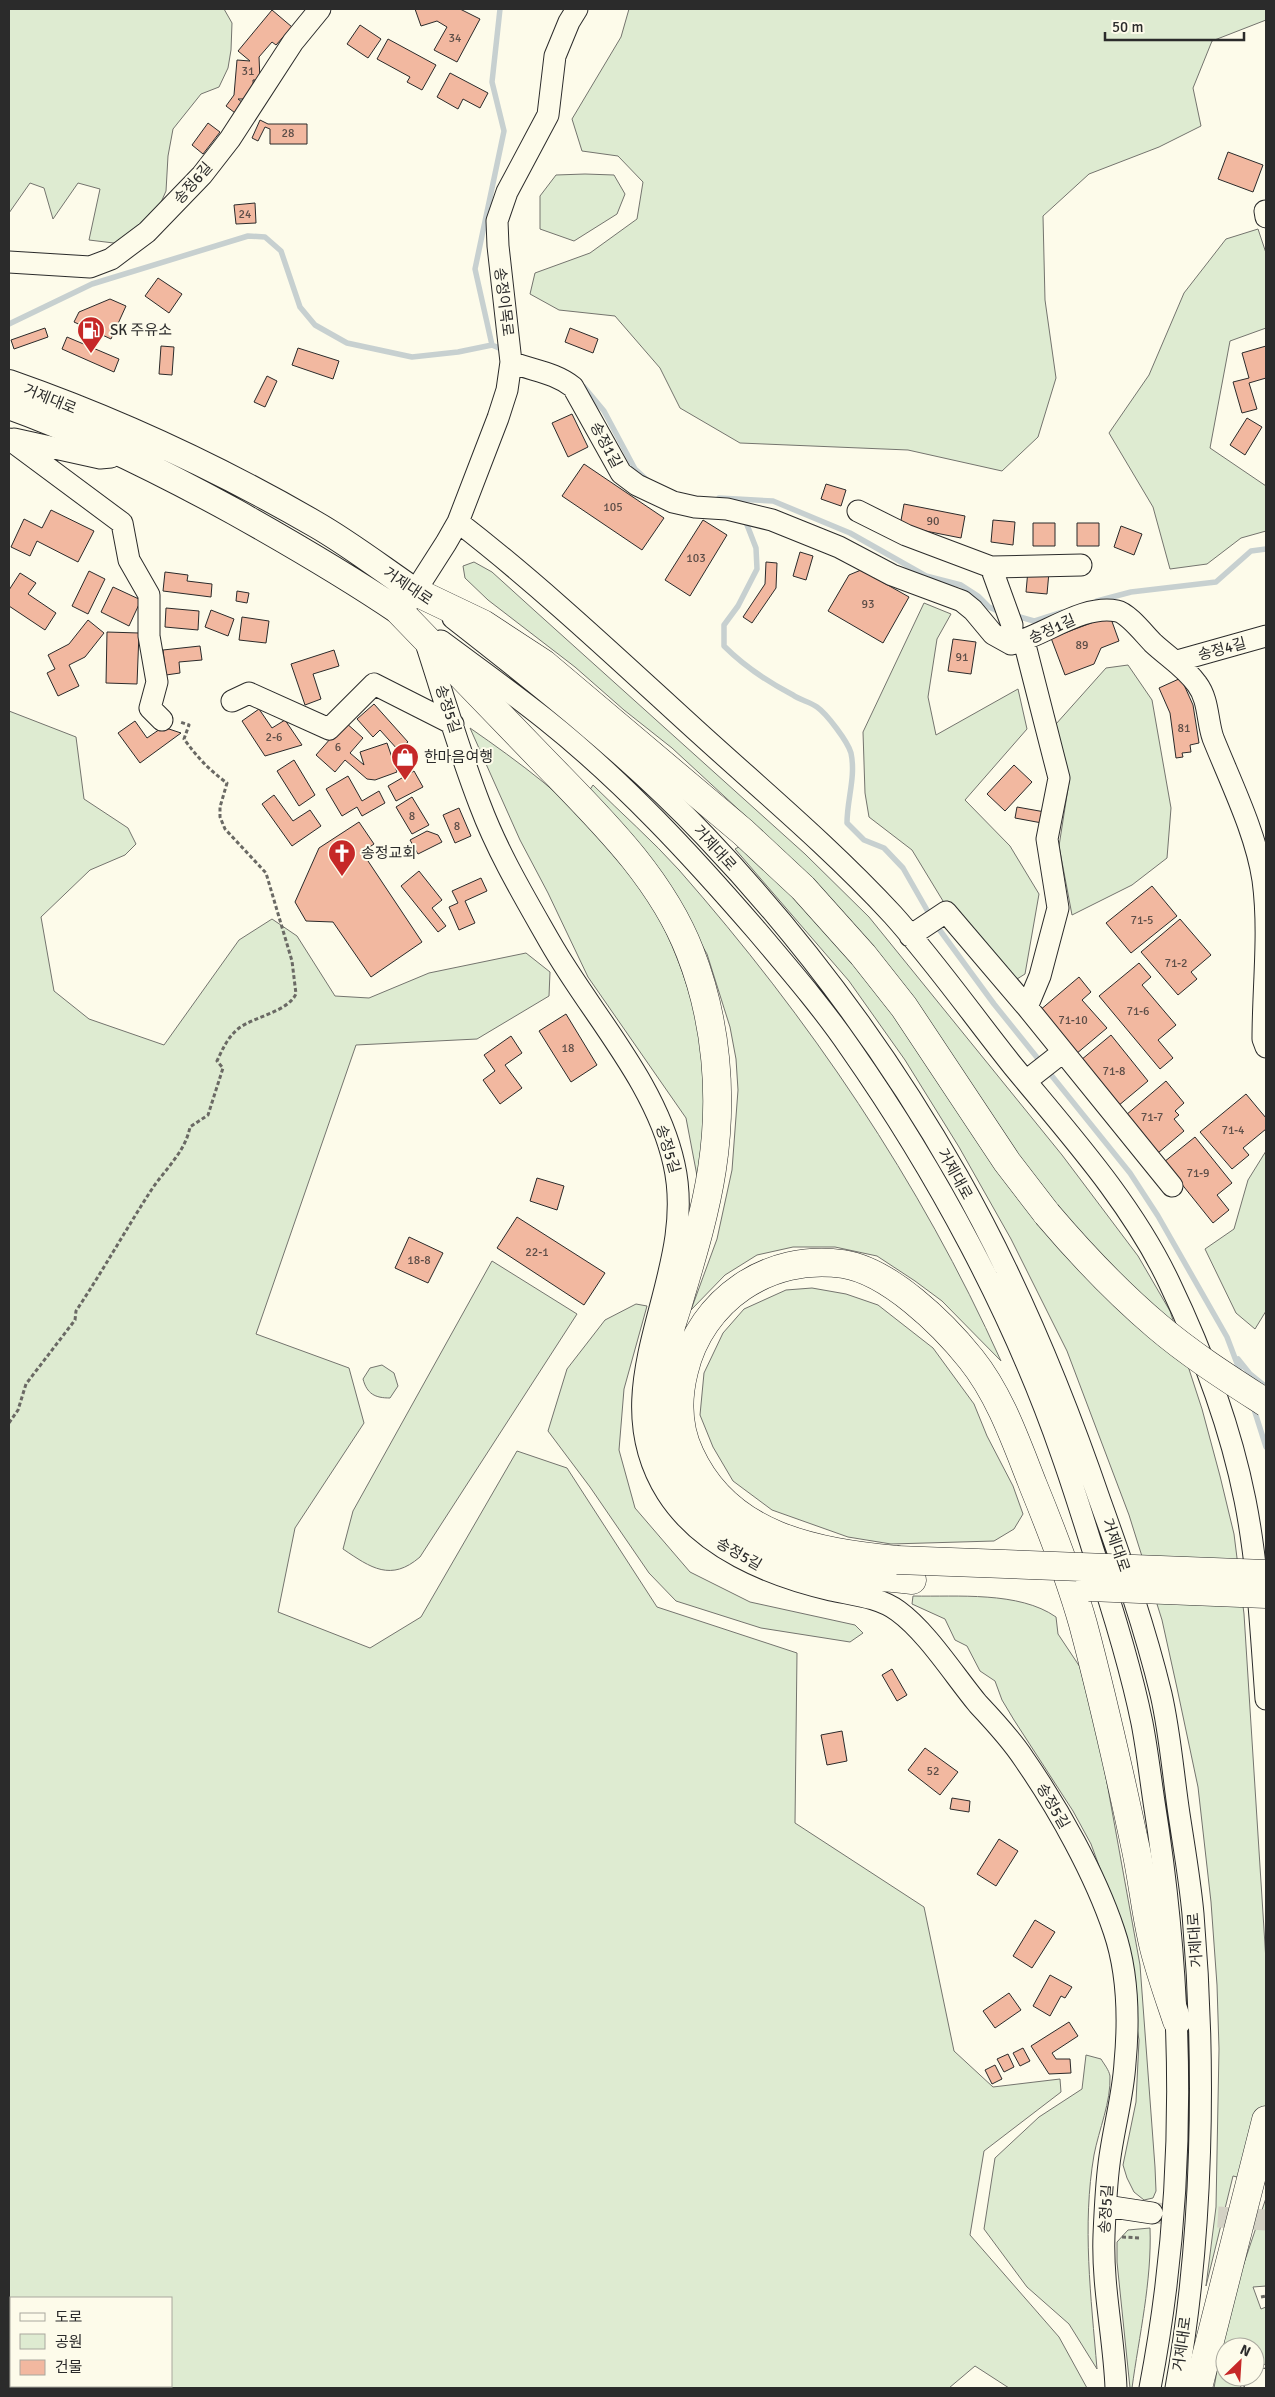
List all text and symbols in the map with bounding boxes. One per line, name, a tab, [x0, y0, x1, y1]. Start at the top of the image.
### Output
scale bar	[1105, 10, 1244, 42]
text: 50 m	[1112, 18, 1143, 36]
house number: 34	[449, 31, 462, 46]
house number: 31	[242, 64, 254, 79]
house number: 28	[282, 126, 294, 141]
street label: 송정6길	[170, 158, 216, 208]
house number: 24	[239, 207, 252, 222]
street label: 송정이목로	[491, 267, 517, 337]
fuel station icon: SK 주유소	[76, 315, 106, 354]
place label: SK 주유소	[110, 321, 172, 339]
street label: 거제대로	[21, 380, 79, 418]
street label: 송정1길	[586, 419, 626, 471]
house number: 105	[603, 500, 623, 515]
house number: 90	[927, 514, 939, 529]
house number: 103	[686, 551, 706, 566]
street label: 거제대로	[380, 563, 436, 609]
house number: 93	[862, 597, 874, 612]
street label: 송정1길	[1026, 611, 1078, 647]
street label: 송정4길	[1196, 634, 1248, 664]
house number: 89	[1076, 638, 1088, 653]
house number: 91	[956, 650, 968, 665]
street label: 송정5길	[432, 683, 464, 735]
house number: 81	[1178, 721, 1190, 736]
house number: 2-6	[265, 730, 283, 745]
house number: 6	[335, 740, 341, 755]
shop icon: 한마음여행	[390, 742, 420, 781]
place label: 한마음여행	[424, 748, 493, 766]
house number: 8	[409, 809, 415, 824]
house number: 8	[454, 819, 460, 834]
street label: 거제대로	[690, 821, 740, 875]
church icon: 송정교회	[327, 838, 357, 877]
place label: 송정교회	[361, 844, 416, 862]
house number: 71-5	[1130, 913, 1154, 928]
house number: 71-2	[1164, 956, 1188, 971]
house number: 71-6	[1126, 1004, 1150, 1019]
house number: 71-10	[1058, 1013, 1088, 1028]
house number: 18	[562, 1041, 574, 1056]
house number: 71-8	[1102, 1064, 1126, 1079]
house number: 71-7	[1141, 1110, 1163, 1125]
street label: 송정5길	[652, 1123, 684, 1175]
house number: 71-4	[1221, 1123, 1245, 1138]
street label: 거제대로	[934, 1145, 976, 1203]
house number: 71-9	[1186, 1166, 1210, 1181]
house number: 22-1	[525, 1245, 549, 1260]
house number: 18-8	[407, 1253, 431, 1268]
street label: 거제대로	[1099, 1516, 1133, 1574]
street label: 송정5길	[713, 1534, 765, 1574]
house number: 52	[927, 1764, 939, 1779]
street label: 송정5길	[1033, 1780, 1073, 1832]
street label: 거제대로	[1184, 1912, 1206, 1968]
street label: 송정5길	[1095, 2184, 1117, 2234]
legend	[10, 2297, 172, 2387]
text: 도로	[55, 2308, 83, 2326]
street label: 거제대로	[1169, 2315, 1195, 2373]
text: 공원	[55, 2333, 83, 2351]
north arrow	[1215, 2337, 1265, 2387]
text: N	[1237, 2341, 1253, 2360]
text: 건물	[55, 2358, 83, 2376]

